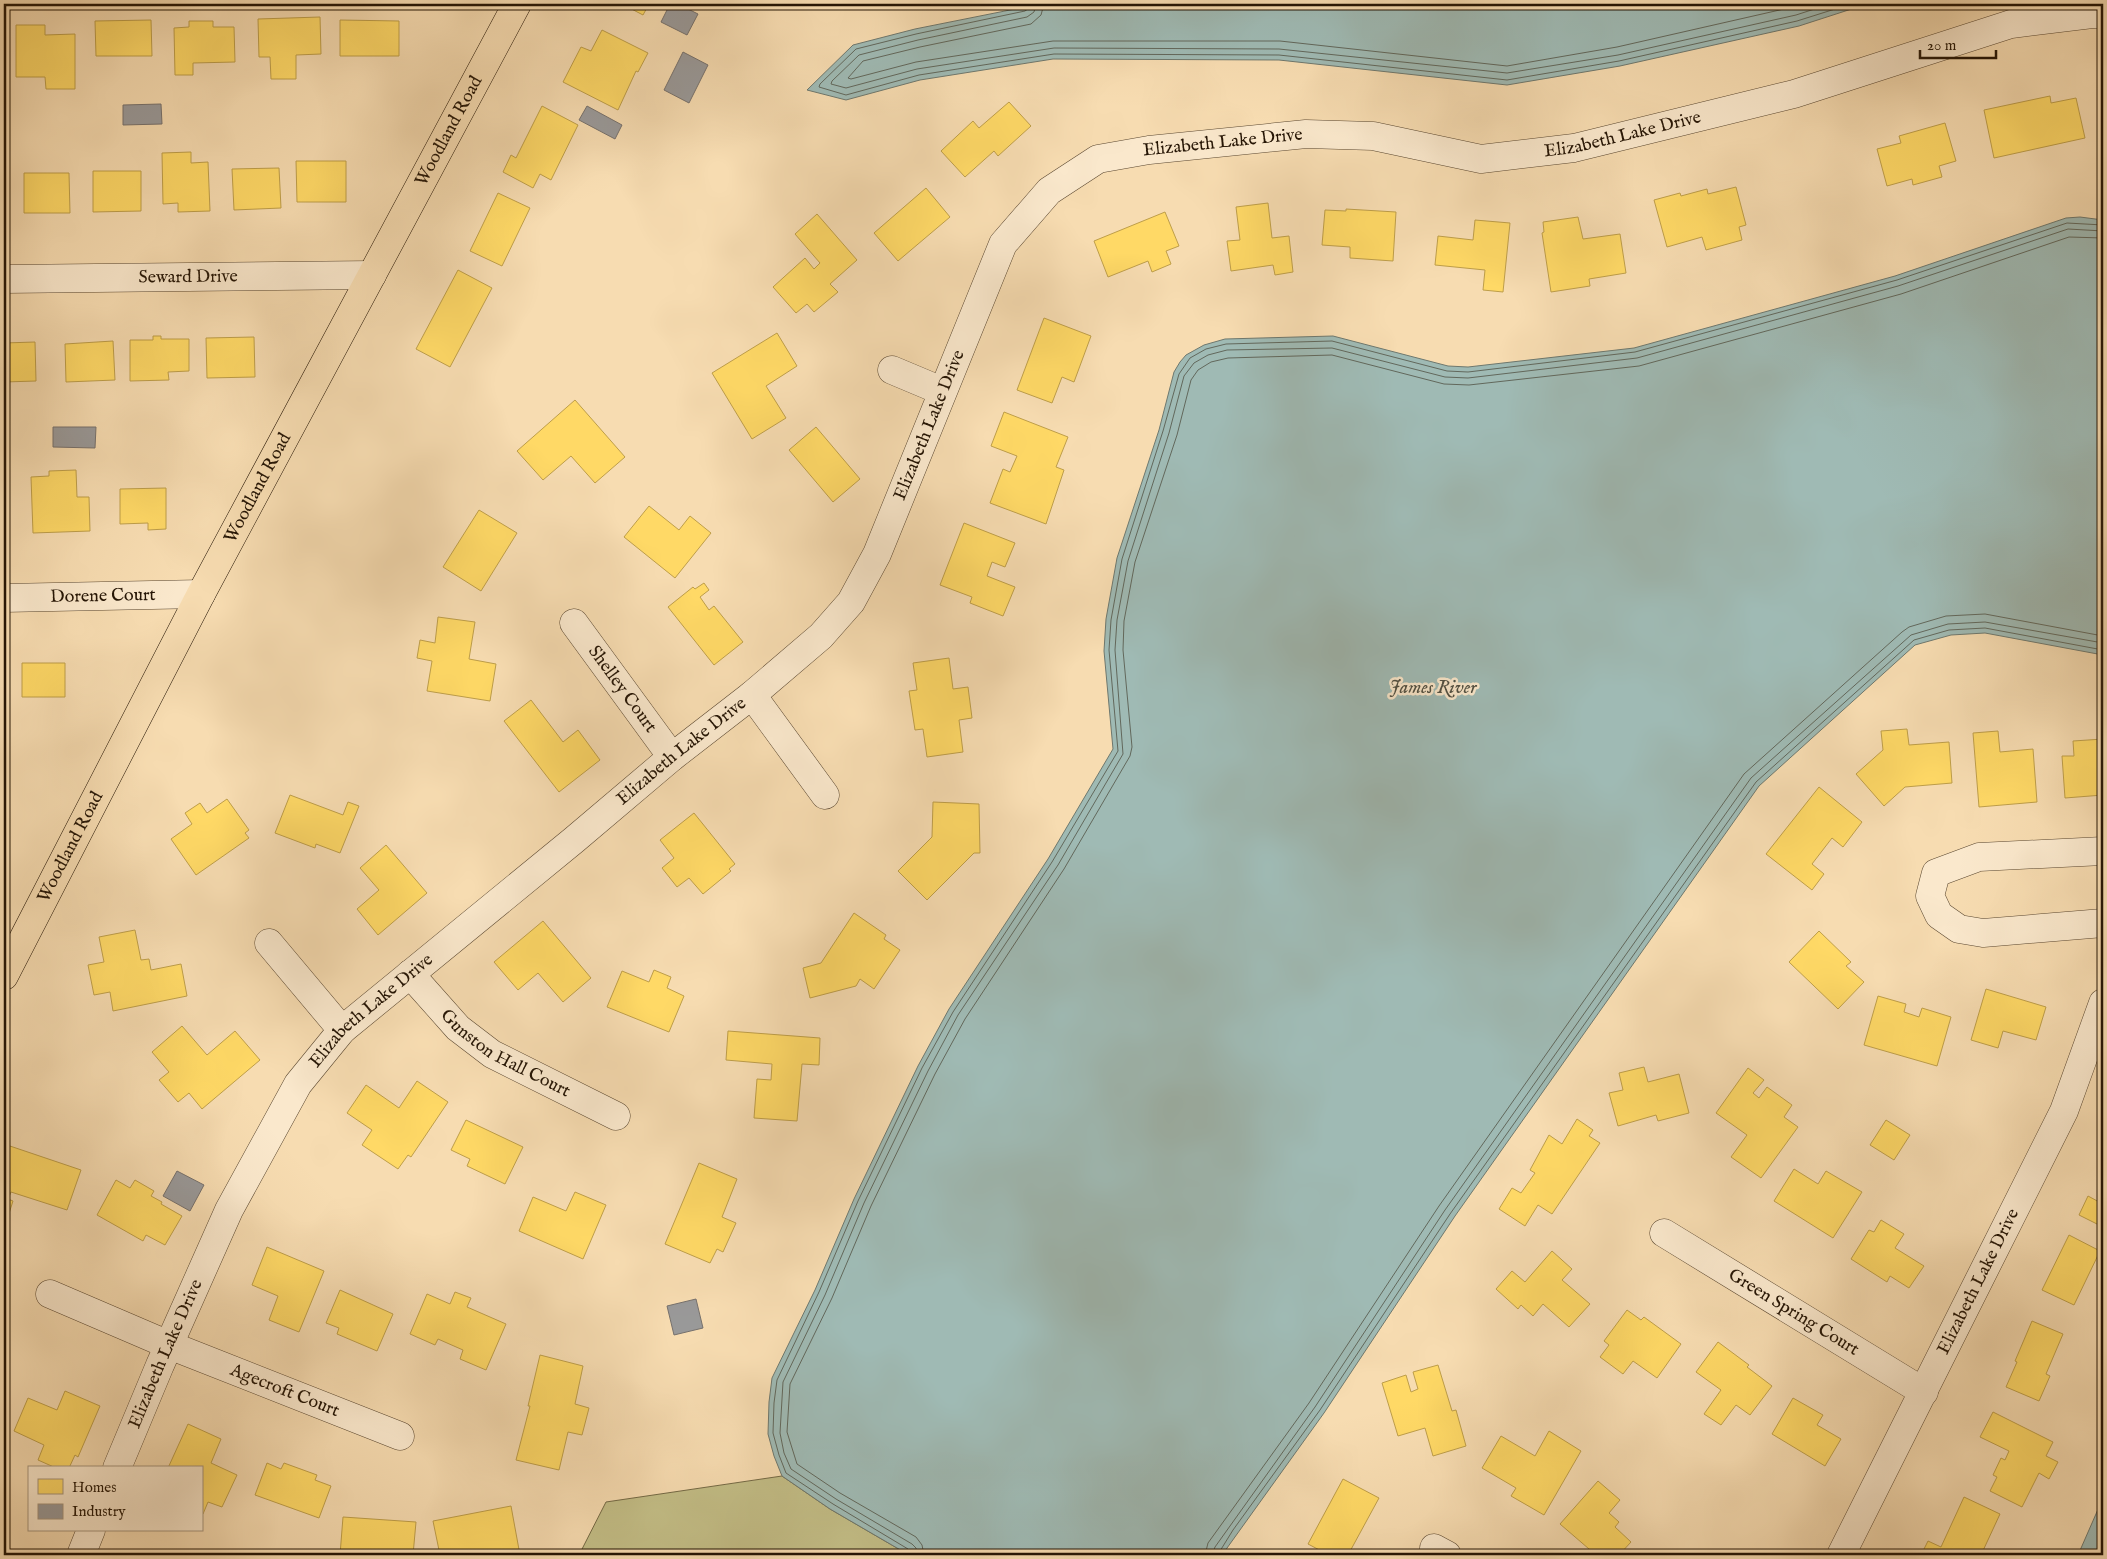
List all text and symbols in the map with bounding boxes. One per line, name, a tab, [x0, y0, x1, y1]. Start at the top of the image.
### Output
scale bar	[1920, 28, 1996, 60]
text: 20 m	[1927, 36, 1957, 55]
street label: Woodland Road	[410, 72, 488, 190]
street label: Elizabeth Lake Drive	[1543, 106, 1703, 163]
street label: Elizabeth Lake Drive	[1142, 123, 1304, 162]
street label: Seward Drive	[138, 265, 238, 289]
street label: Elizabeth Lake Drive	[889, 347, 970, 504]
street label: Woodland Road	[219, 429, 297, 547]
street label: Dorene Court	[50, 583, 156, 609]
street label: Shelley Court	[583, 641, 662, 737]
water label: James River	[1390, 676, 1478, 700]
street label: Elizabeth Lake Drive	[612, 692, 751, 810]
street label: Woodland Road	[32, 787, 109, 907]
street label: Elizabeth Lake Drive	[304, 949, 438, 1073]
street label: Gunston Hall Court	[435, 1004, 574, 1103]
street label: Elizabeth Lake Drive	[1932, 1205, 2025, 1358]
street label: Green Spring Court	[1724, 1264, 1863, 1361]
street label: Elizabeth Lake Drive	[123, 1276, 208, 1432]
street label: Agecroft Court	[226, 1358, 343, 1423]
legend	[28, 1466, 202, 1532]
text: Homes	[72, 1478, 116, 1497]
text: Industry	[72, 1502, 126, 1521]

